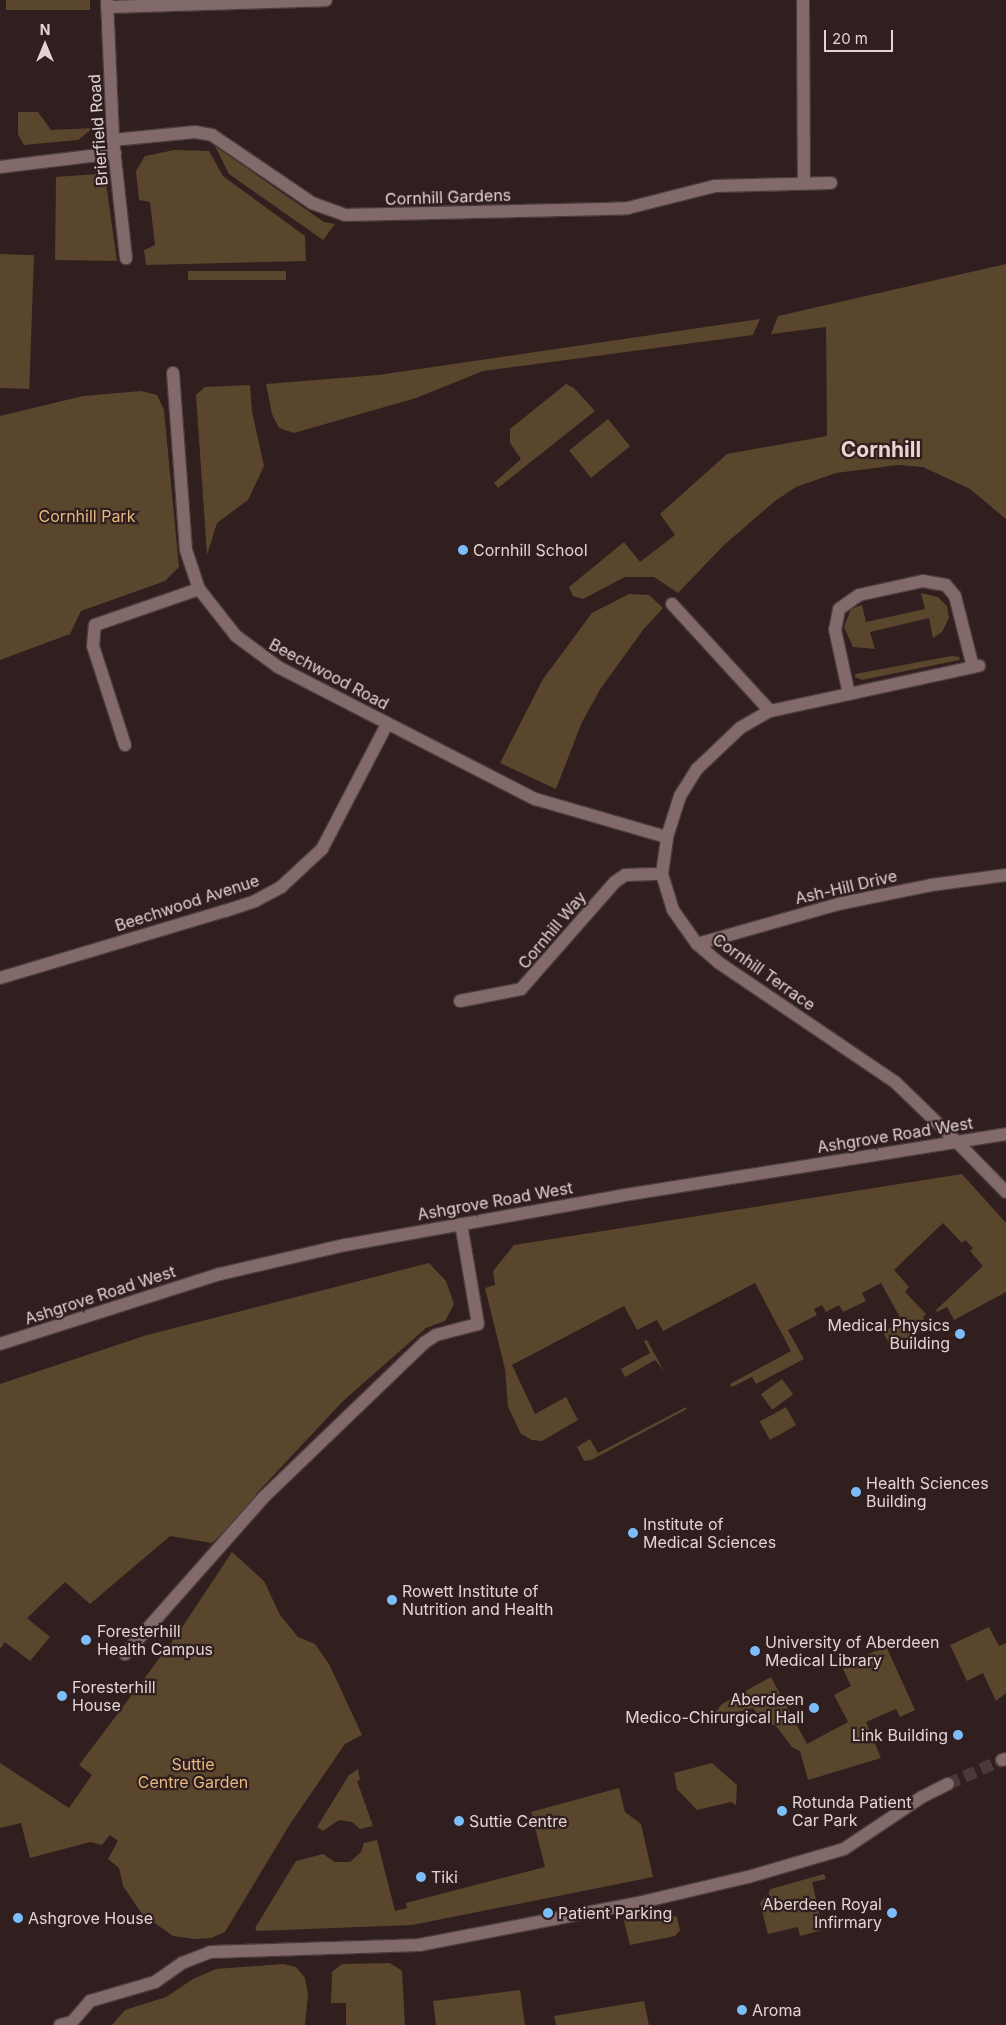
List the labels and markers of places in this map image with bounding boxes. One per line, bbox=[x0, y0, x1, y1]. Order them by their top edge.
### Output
place label: Cornhill School bbox=[473, 540, 588, 560]
marker: Cornhill School bbox=[457, 544, 469, 556]
place label: Medical Physics Building bbox=[828, 1315, 950, 1353]
marker: Medical Physics Building bbox=[954, 1328, 966, 1340]
place label: Health Sciences Building bbox=[866, 1473, 989, 1511]
marker: Health Sciences Building bbox=[850, 1486, 862, 1498]
place label: Institute of Medical Sciences bbox=[643, 1514, 776, 1552]
marker: Institute of Medical Sciences bbox=[627, 1527, 639, 1539]
place label: Rowett Institute of Nutrition and Health bbox=[402, 1581, 553, 1619]
marker: Rowett Institute of Nutrition and Health bbox=[386, 1594, 398, 1606]
place label: Foresterhill Health Campus bbox=[97, 1621, 213, 1659]
place label: University of Aberdeen Medical Library bbox=[765, 1632, 939, 1670]
marker: Foresterhill Health Campus bbox=[79, 1633, 93, 1647]
marker: University of Aberdeen Medical Library bbox=[749, 1645, 761, 1657]
place label: Foresterhill House bbox=[72, 1677, 156, 1715]
place label: Aberdeen Medico-Chirurgical Hall bbox=[625, 1689, 804, 1727]
marker: Foresterhill House bbox=[56, 1690, 68, 1702]
marker: Aberdeen Medico-Chirurgical Hall bbox=[808, 1702, 820, 1714]
place label: Link Building bbox=[852, 1725, 948, 1745]
marker: Link Building bbox=[952, 1729, 964, 1741]
place label: Rotunda Patient Car Park bbox=[792, 1792, 911, 1830]
marker: Rotunda Patient Car Park bbox=[776, 1805, 788, 1817]
place label: Suttie Centre bbox=[469, 1811, 567, 1831]
marker: Suttie Centre bbox=[453, 1815, 465, 1827]
place label: Tiki bbox=[431, 1867, 458, 1887]
marker: Tiki bbox=[415, 1871, 427, 1883]
place label: Aberdeen Royal Infirmary bbox=[763, 1894, 882, 1932]
place label: Patient Parking bbox=[558, 1903, 672, 1923]
marker: Patient Parking bbox=[542, 1907, 554, 1919]
marker: Aberdeen Royal Infirmary bbox=[886, 1907, 898, 1919]
place label: Ashgrove House bbox=[28, 1908, 153, 1928]
marker: Ashgrove House bbox=[12, 1912, 24, 1924]
place label: Aroma bbox=[752, 2000, 801, 2020]
marker: Aroma bbox=[736, 2004, 748, 2016]

